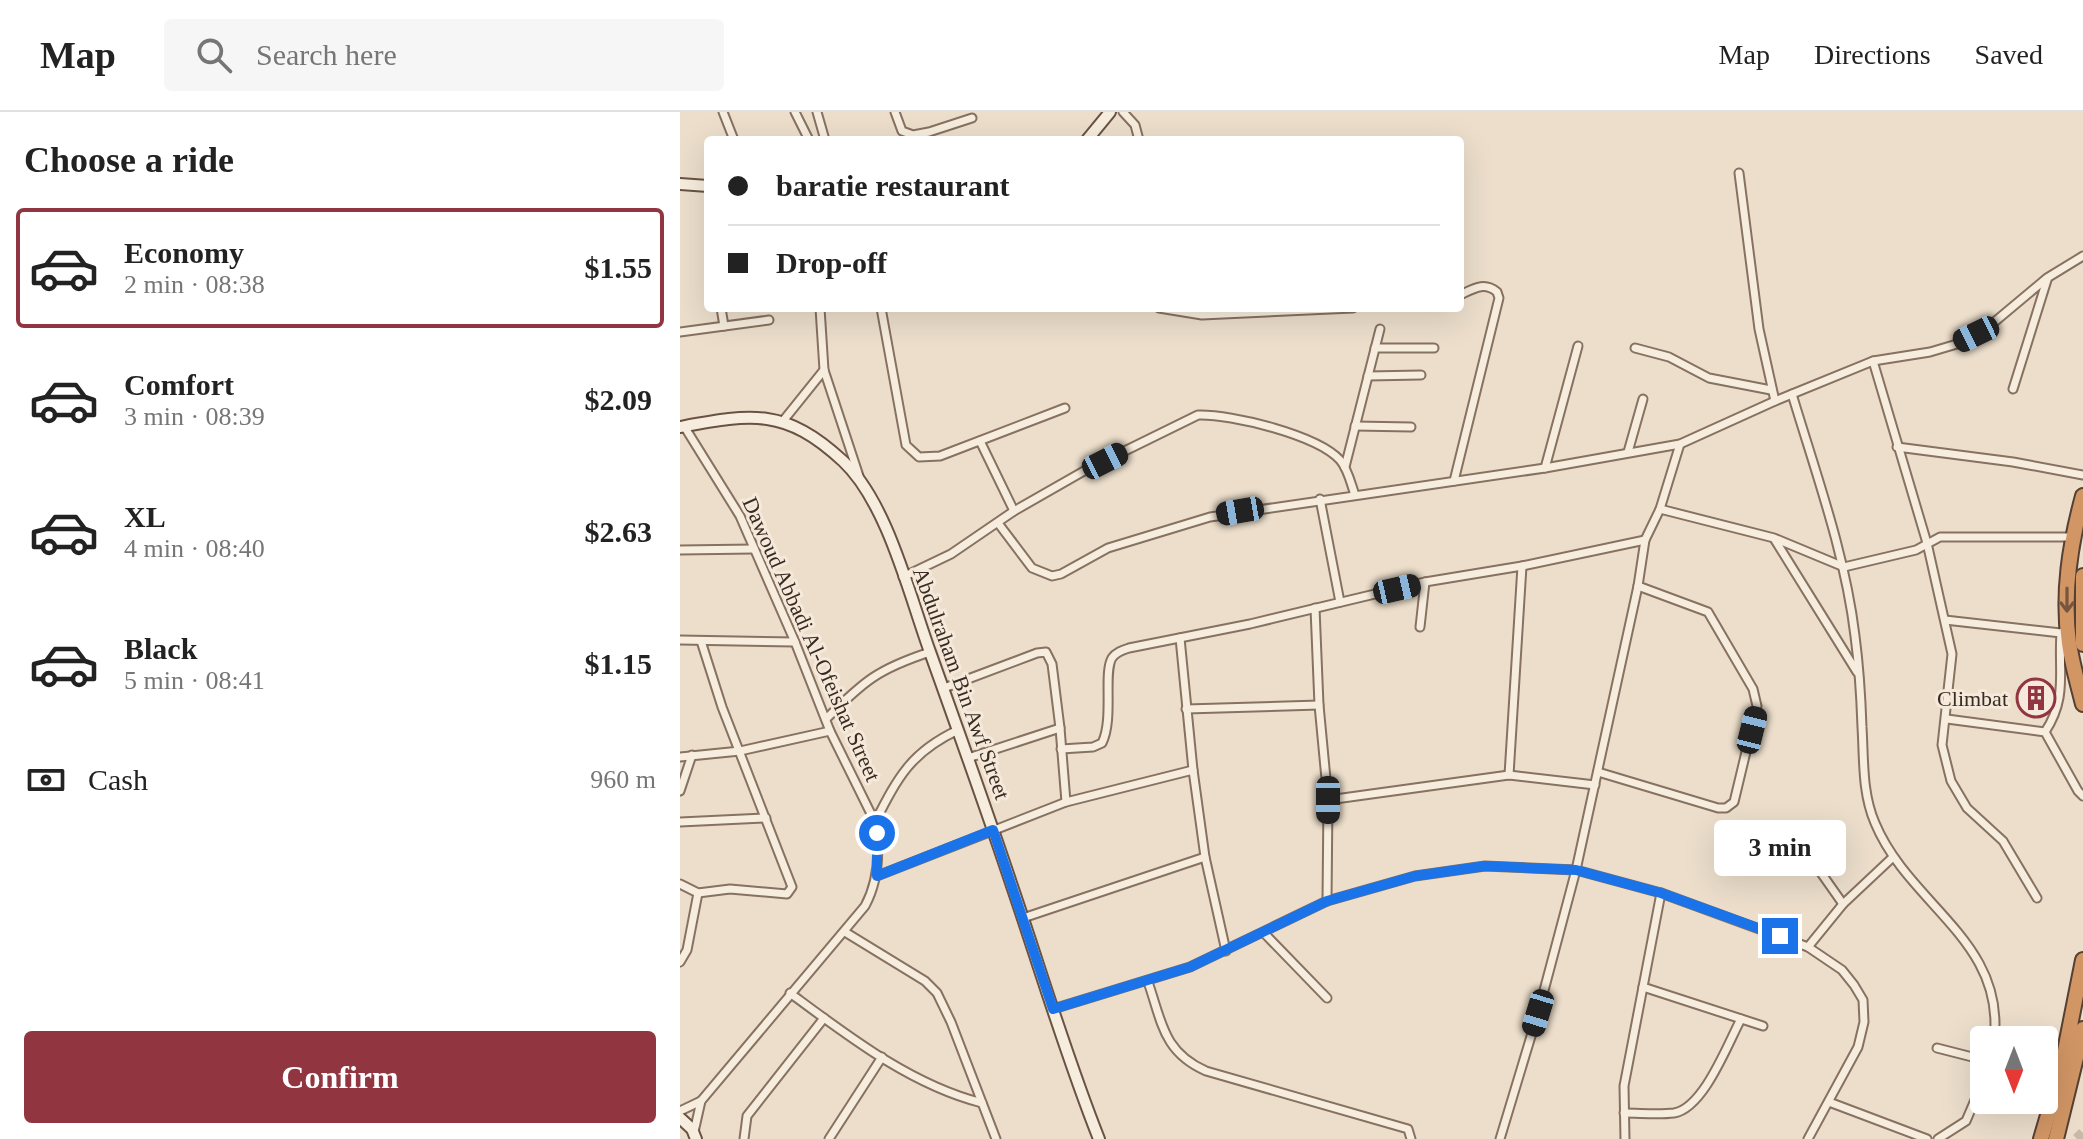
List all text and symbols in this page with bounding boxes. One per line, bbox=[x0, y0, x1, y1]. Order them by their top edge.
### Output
search box bbox=[164, 19, 724, 91]
icon: search bbox=[192, 33, 236, 77]
text: Map bbox=[40, 34, 116, 76]
text: Search here bbox=[256, 38, 397, 71]
text: Map bbox=[1719, 39, 1770, 70]
text: Directions bbox=[1814, 39, 1931, 70]
text: Saved bbox=[1975, 39, 2043, 70]
text: Choose a ride bbox=[24, 140, 234, 180]
text: baratie restaurant bbox=[776, 169, 1010, 202]
icon: car bbox=[28, 232, 100, 304]
text: Economy bbox=[124, 236, 244, 269]
text: Drop-off bbox=[776, 246, 887, 279]
text: $1.55 bbox=[585, 251, 652, 284]
text: 2 min · 08:38 bbox=[124, 270, 265, 299]
car bbox=[1949, 313, 2003, 355]
icon: car bbox=[28, 364, 100, 436]
text: Comfort bbox=[124, 368, 234, 401]
text: $2.09 bbox=[585, 383, 652, 416]
text: 3 min · 08:39 bbox=[124, 402, 265, 431]
car bbox=[1078, 439, 1132, 483]
street label: Dawoud Abbadi Al-Ofeishat Street bbox=[737, 493, 886, 785]
car bbox=[1214, 495, 1266, 527]
icon: car bbox=[28, 496, 100, 568]
text: XL bbox=[124, 500, 166, 533]
text: $2.63 bbox=[585, 515, 652, 548]
text: 4 min · 08:40 bbox=[124, 534, 265, 563]
street label: Abdulraham Bin Awf Street bbox=[908, 564, 1015, 803]
car bbox=[1371, 572, 1423, 606]
one-way arrow bbox=[2059, 586, 2075, 613]
icon: car bbox=[28, 628, 100, 700]
text: Black bbox=[124, 632, 197, 665]
text: $1.15 bbox=[585, 647, 652, 680]
text: 5 min · 08:41 bbox=[124, 666, 265, 695]
building icon: Climbat bbox=[2015, 677, 2057, 719]
place label: Climbat bbox=[1937, 686, 2008, 711]
car bbox=[1735, 704, 1769, 756]
icon: cash bbox=[24, 758, 68, 802]
text: Cash bbox=[88, 763, 148, 796]
text: 960 m bbox=[590, 765, 656, 794]
car bbox=[1316, 776, 1340, 824]
route start bbox=[859, 815, 895, 851]
callout: 3 min bbox=[1714, 820, 1846, 876]
text: 3 min bbox=[1749, 833, 1811, 862]
route end bbox=[1762, 918, 1798, 954]
car bbox=[1520, 987, 1556, 1039]
north arrow bbox=[1970, 1026, 2058, 1114]
map controls bbox=[1970, 1026, 2058, 1114]
button: Confirm bbox=[24, 1031, 656, 1123]

